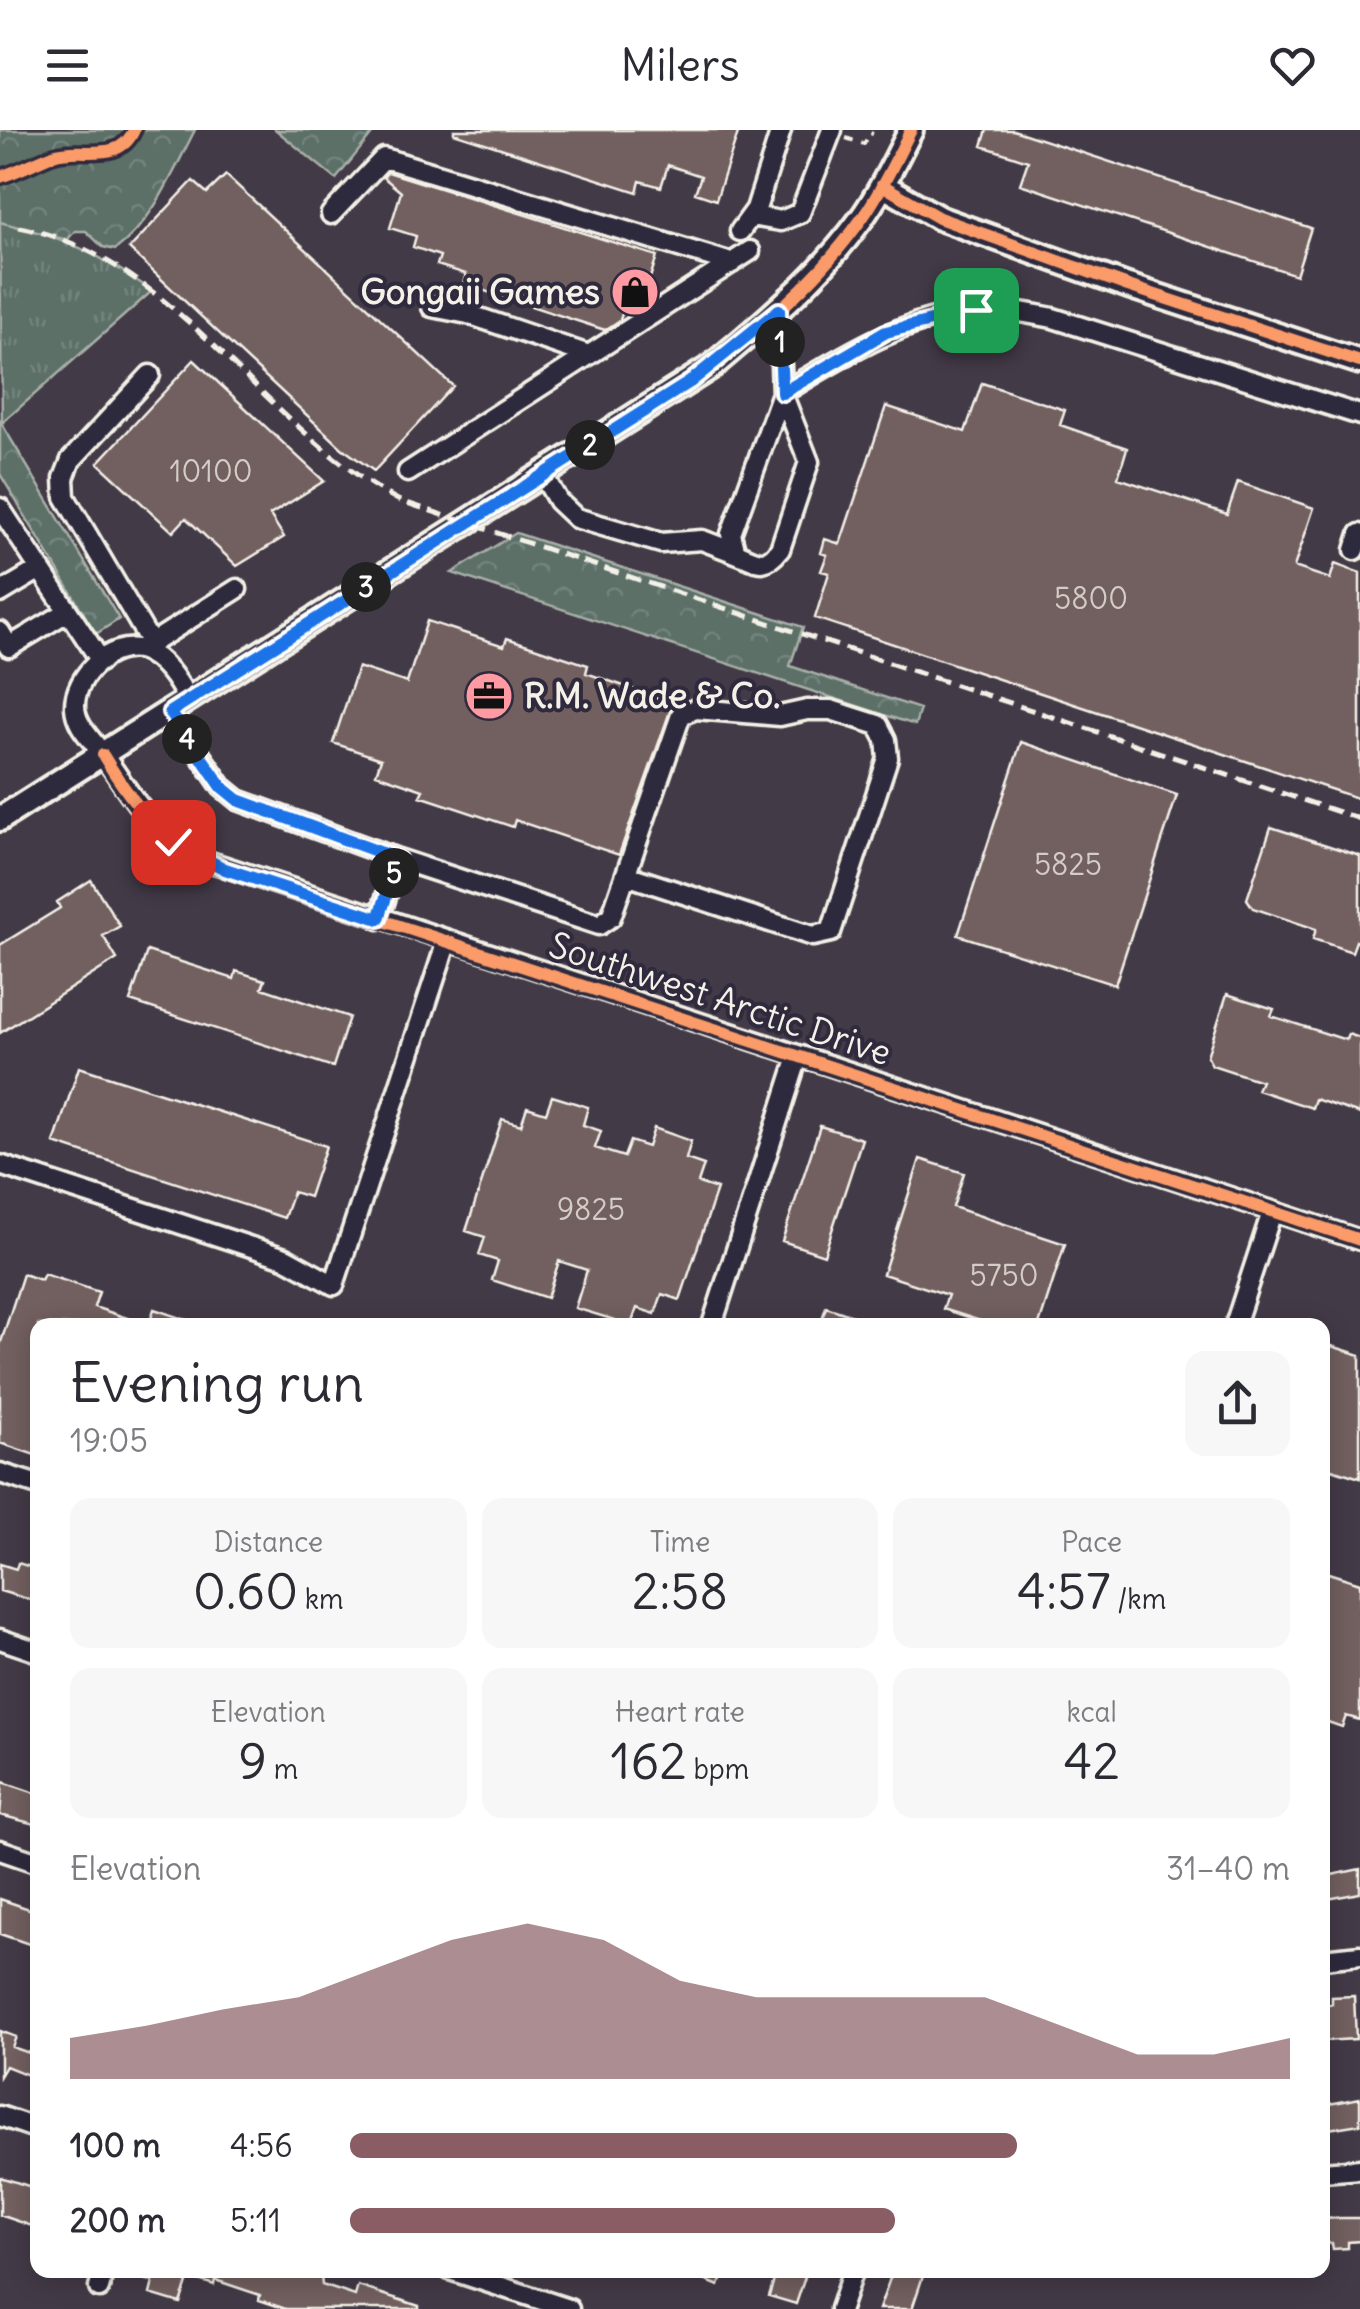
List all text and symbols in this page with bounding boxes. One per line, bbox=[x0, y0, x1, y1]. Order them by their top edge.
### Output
text: Milers bbox=[620, 37, 740, 93]
icon: menu bbox=[40, 38, 95, 93]
icon: heart bbox=[1265, 38, 1320, 93]
shop icon: Gongaii Games bbox=[609, 266, 661, 318]
pin bbox=[934, 268, 1019, 353]
place label: Gongaii Games bbox=[361, 269, 600, 313]
icon: arrive bbox=[949, 283, 1004, 338]
pin: 1 bbox=[755, 317, 805, 367]
text: 1 bbox=[774, 324, 786, 360]
pin: 2 bbox=[565, 420, 615, 470]
text: 2 bbox=[582, 427, 598, 463]
house number: 10100 bbox=[169, 452, 253, 490]
pin: 3 bbox=[341, 562, 391, 612]
text: 3 bbox=[358, 569, 374, 605]
house number: 5800 bbox=[1054, 579, 1128, 617]
office icon: R.M. Wade & Co. bbox=[463, 670, 515, 722]
place label: R.M. Wade & Co. bbox=[524, 673, 780, 717]
pin: 4 bbox=[162, 714, 212, 764]
text: 4 bbox=[179, 721, 195, 757]
pin bbox=[131, 800, 216, 885]
icon: check bbox=[146, 815, 201, 870]
house number: 5825 bbox=[1034, 845, 1102, 883]
pin: 5 bbox=[369, 848, 419, 898]
text: 5 bbox=[386, 855, 402, 891]
street label: Southwest Arctic Drive bbox=[544, 922, 897, 1074]
house number: 9825 bbox=[557, 1190, 625, 1228]
house number: 5750 bbox=[970, 1256, 1038, 1294]
text: Evening run bbox=[70, 1348, 364, 1417]
button: share bbox=[1185, 1351, 1290, 1456]
text: 19:05 bbox=[70, 1420, 148, 1461]
text: Distance bbox=[214, 1524, 323, 1560]
text: Time bbox=[650, 1524, 710, 1560]
text: Pace bbox=[1061, 1524, 1122, 1560]
text: 0.60 bbox=[193, 1560, 298, 1623]
text: 2:58 bbox=[632, 1560, 728, 1623]
text: 4:57 bbox=[1017, 1560, 1111, 1623]
text: km bbox=[298, 1581, 344, 1617]
text: /km bbox=[1111, 1581, 1166, 1617]
text: Elevation bbox=[211, 1694, 326, 1730]
text: Heart rate bbox=[615, 1694, 745, 1730]
text: kcal bbox=[1066, 1694, 1117, 1730]
text: 9 bbox=[238, 1730, 267, 1793]
text: 162 bbox=[611, 1730, 687, 1793]
text: 42 bbox=[1064, 1730, 1120, 1793]
text: m bbox=[267, 1751, 298, 1787]
text: bpm bbox=[687, 1751, 749, 1787]
text: Elevation bbox=[70, 1848, 201, 1889]
text: 31–40 m bbox=[1166, 1848, 1290, 1889]
text: 100 m bbox=[70, 2125, 161, 2166]
text: 4:56 bbox=[230, 2125, 293, 2166]
text: 200 m bbox=[70, 2200, 165, 2241]
text: 5:11 bbox=[230, 2200, 281, 2241]

